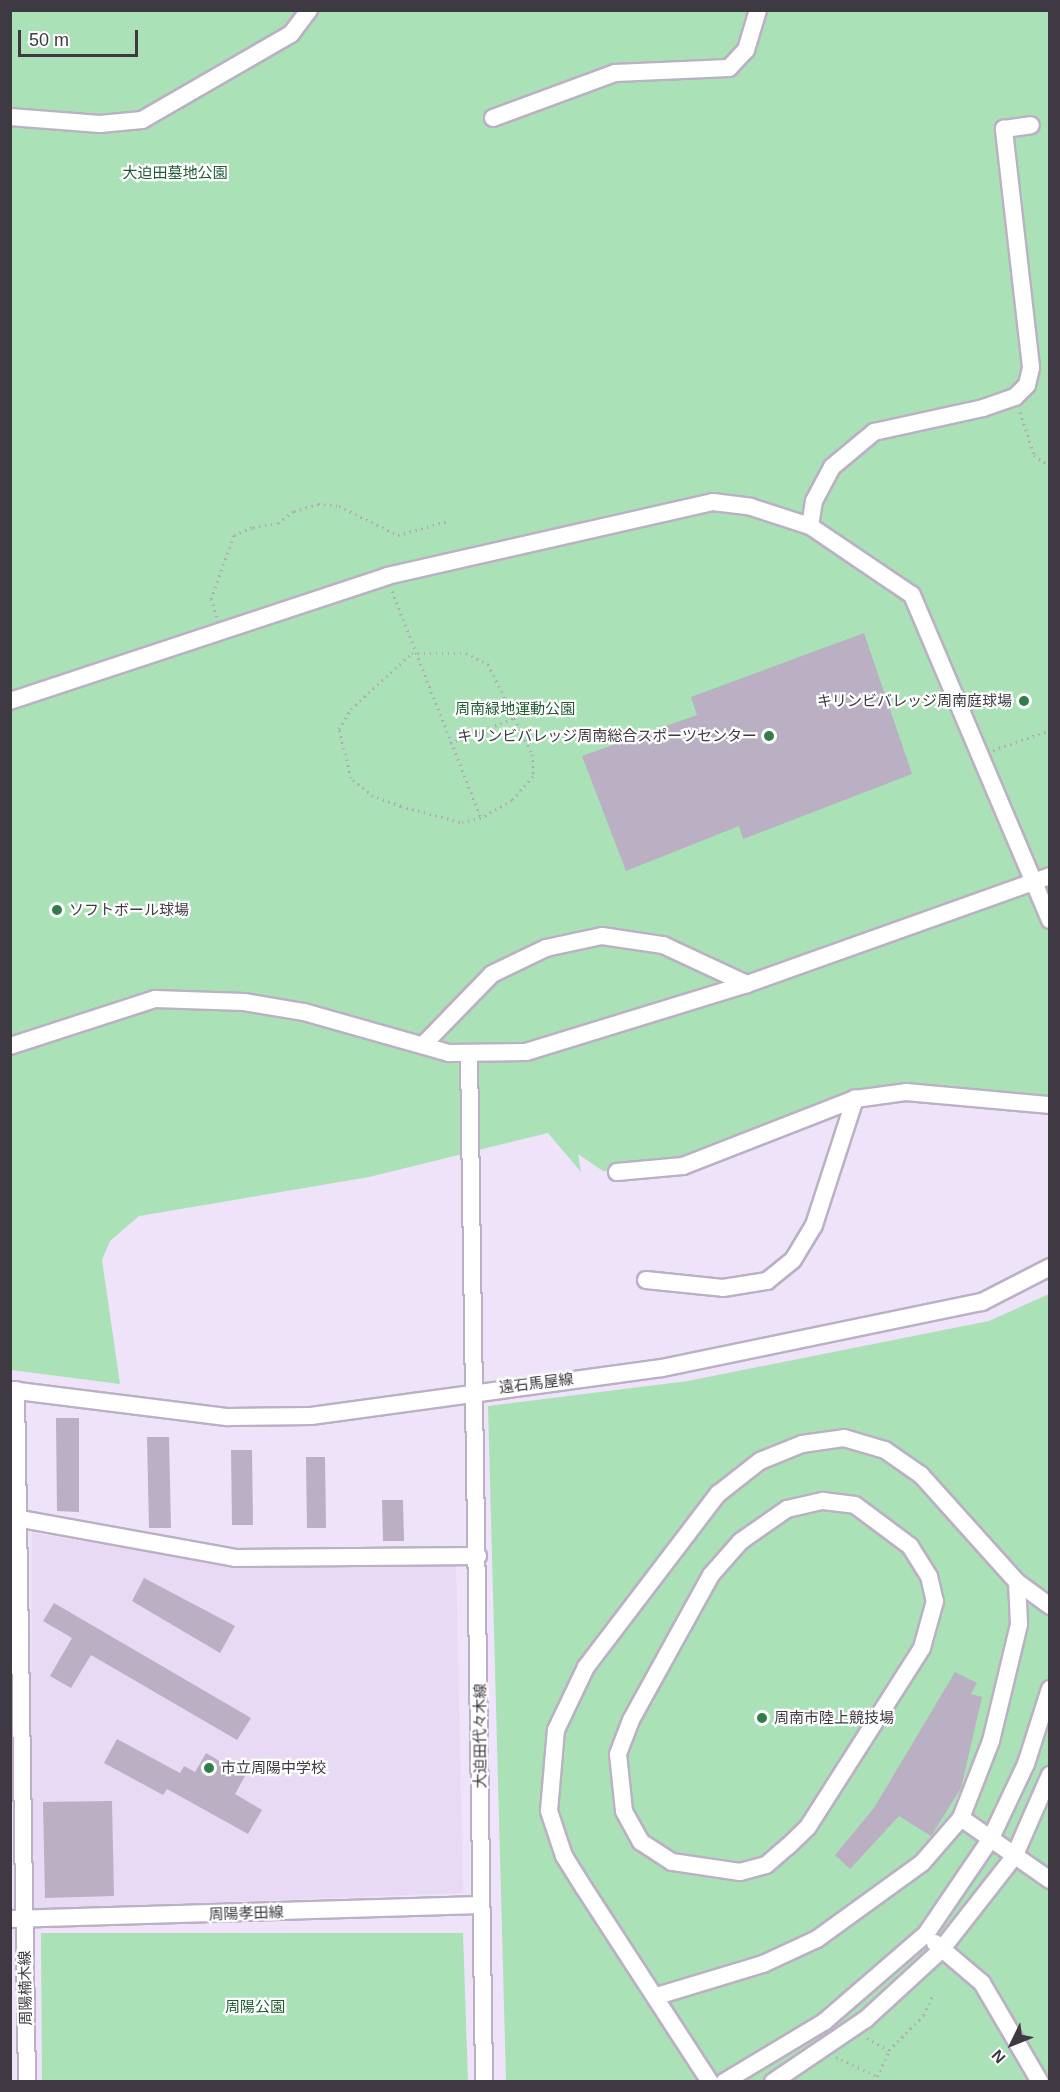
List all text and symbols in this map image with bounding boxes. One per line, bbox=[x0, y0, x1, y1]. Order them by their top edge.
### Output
scale bar bbox=[21, 18, 141, 56]
text: 50 m bbox=[29, 30, 69, 50]
park label: 大迫田墓地公園 bbox=[123, 164, 227, 182]
place label: キリンビバレッジ周南庭球場 bbox=[817, 692, 1012, 710]
marker: キリンビバレッジ周南庭球場 bbox=[1017, 694, 1031, 708]
park label: 周南緑地運動公園 bbox=[455, 700, 575, 718]
place label: キリンビバレッジ周南総合スポーツセンター bbox=[457, 727, 757, 745]
marker: キリンビバレッジ周南総合スポーツセンター bbox=[762, 729, 776, 743]
place label: ソフトボール球場 bbox=[69, 901, 189, 919]
marker: ソフトボール球場 bbox=[50, 903, 64, 917]
street label: 遠石馬屋線 bbox=[498, 1369, 574, 1397]
street label: 大迫田代々木線 bbox=[471, 1684, 489, 1788]
place label: 周南市陸上競技場 bbox=[774, 1709, 894, 1727]
marker: 周南市陸上競技場 bbox=[755, 1711, 769, 1725]
place label: 市立周陽中学校 bbox=[221, 1759, 326, 1777]
marker: 市立周陽中学校 bbox=[202, 1761, 216, 1775]
street label: 周陽孝田線 bbox=[208, 1903, 284, 1923]
street label: 周陽楠木線 bbox=[15, 1950, 35, 2026]
park label: 周陽公園 bbox=[225, 1998, 285, 2016]
north arrow bbox=[982, 2014, 1042, 2074]
text: N bbox=[988, 2047, 1009, 2067]

